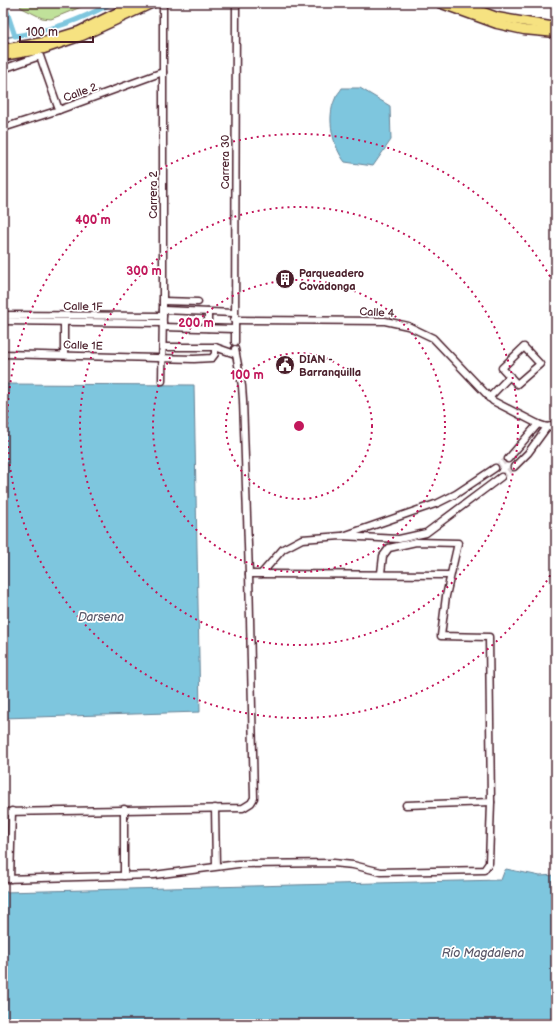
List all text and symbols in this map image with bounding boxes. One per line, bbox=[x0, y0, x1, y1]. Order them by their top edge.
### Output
scale bar bbox=[20, 18, 93, 44]
text: 100 m bbox=[26, 25, 58, 40]
street label: Calle 2 bbox=[62, 80, 99, 105]
street label: Carrera 30 bbox=[219, 134, 232, 189]
street label: Carrera 2 bbox=[147, 171, 160, 219]
text: 400 m bbox=[75, 213, 111, 228]
text: 300 m bbox=[126, 264, 162, 279]
place label: Parqueadero Covadonga bbox=[299, 267, 364, 293]
building icon: Parqueadero Covadonga bbox=[274, 268, 296, 290]
street label: Calle 1F bbox=[63, 300, 103, 313]
street label: Calle 4 bbox=[359, 305, 395, 320]
text: 200 m bbox=[178, 316, 214, 331]
street label: Calle 1E bbox=[63, 338, 103, 353]
place label: DIAN - Barranquilla bbox=[299, 353, 361, 379]
public building icon: DIAN - Barranquilla bbox=[274, 354, 296, 376]
text: 100 m bbox=[230, 368, 264, 383]
centre of rings bbox=[292, 419, 306, 433]
water label: Darsena bbox=[78, 610, 124, 625]
water label: Río Magdalena bbox=[442, 946, 524, 961]

